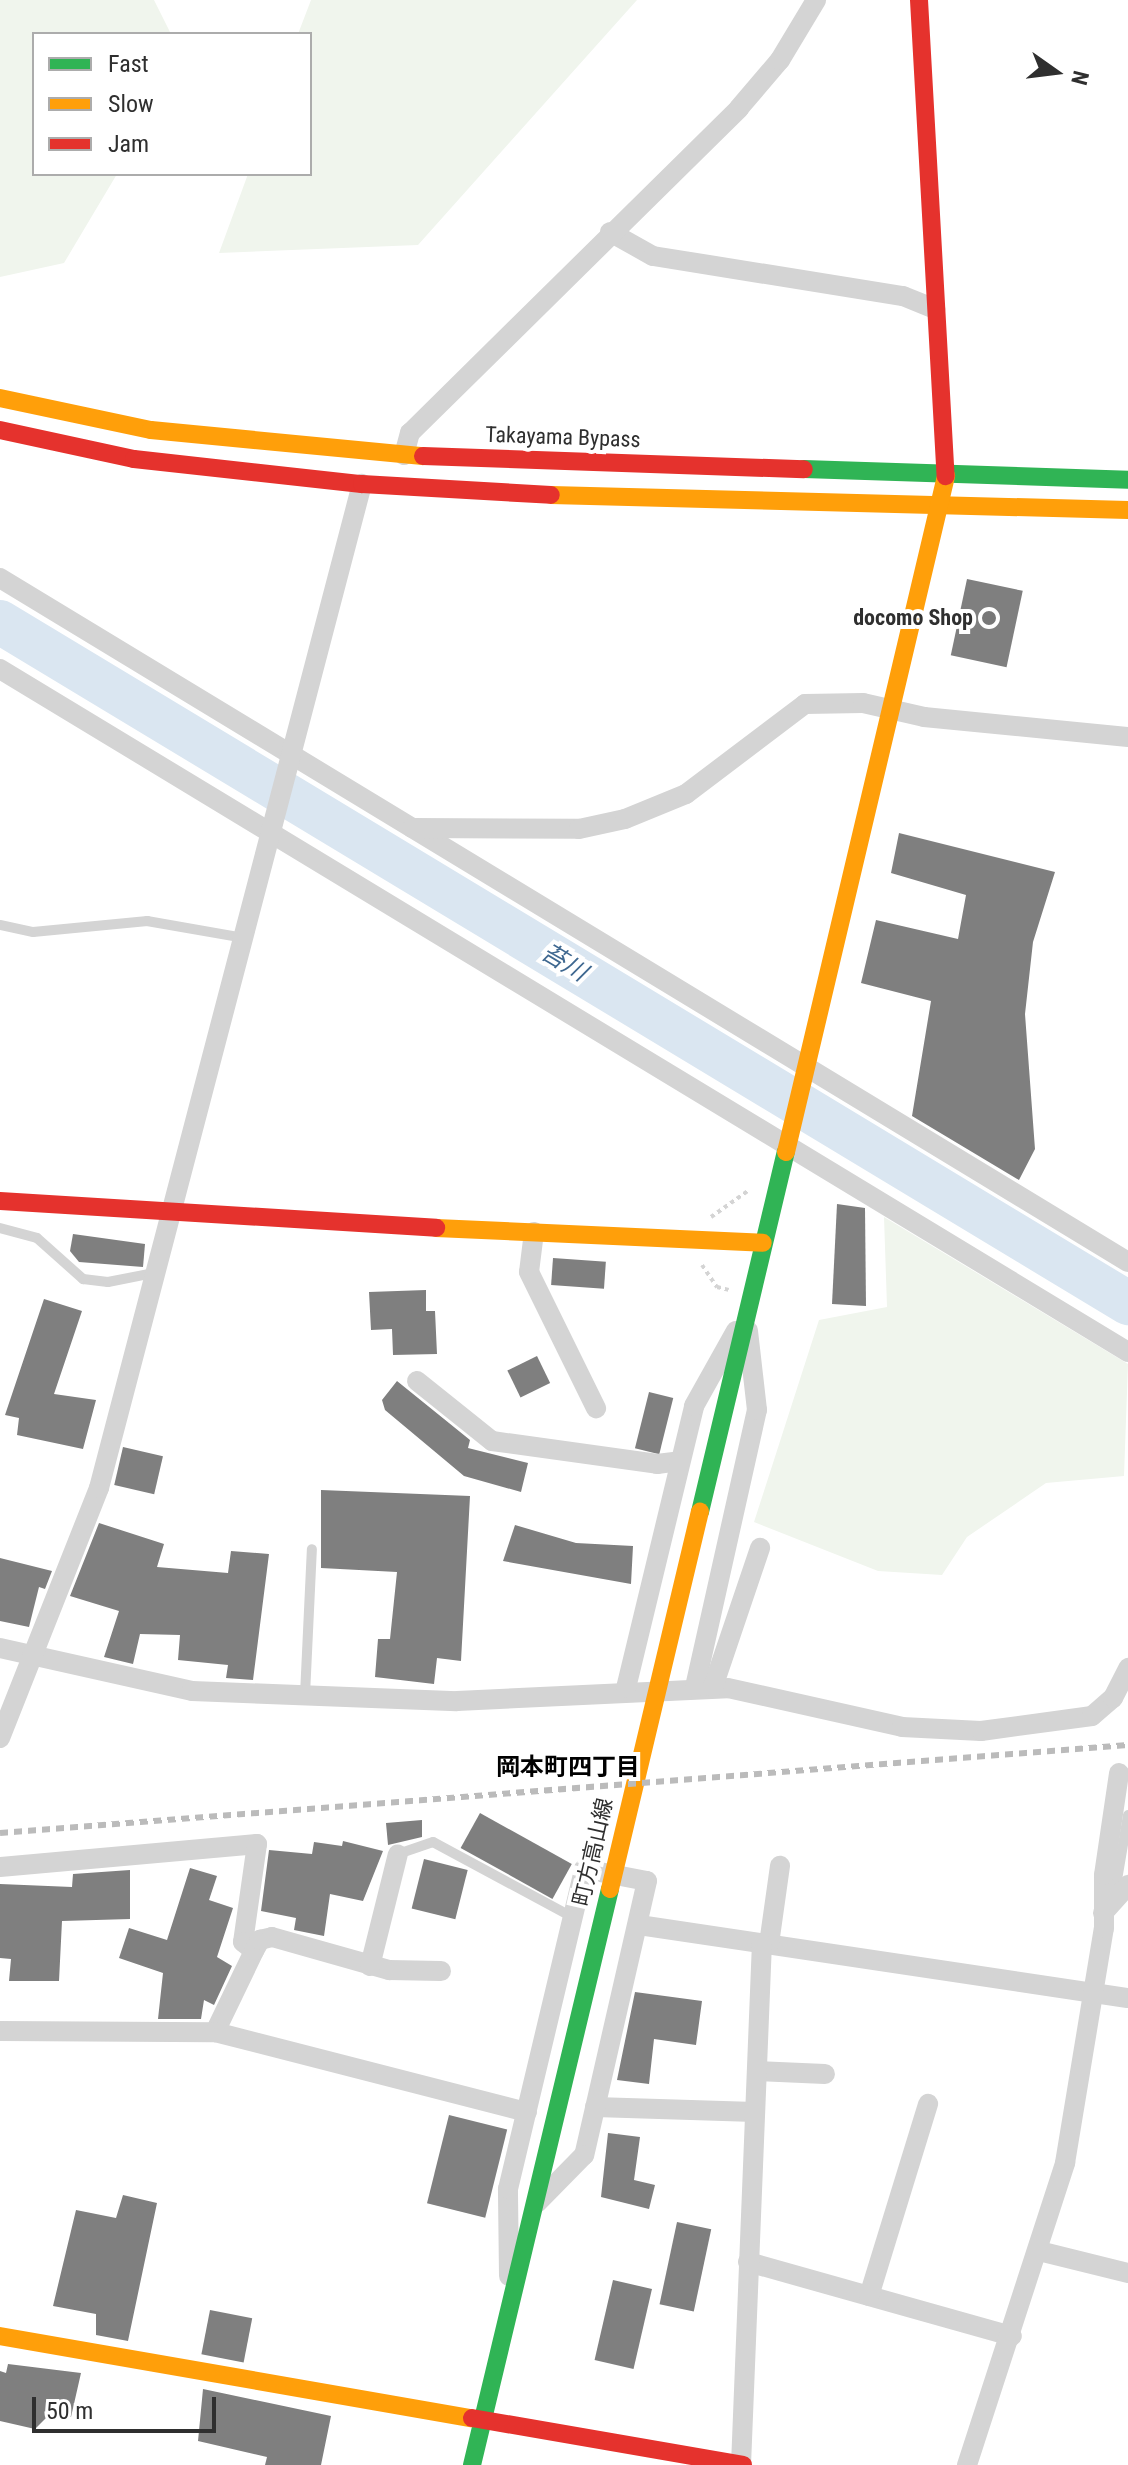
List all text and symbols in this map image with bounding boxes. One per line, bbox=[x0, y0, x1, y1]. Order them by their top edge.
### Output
legend bbox=[32, 32, 312, 176]
north arrow bbox=[1016, 32, 1096, 112]
text: Fast bbox=[108, 50, 149, 78]
text: N bbox=[1066, 68, 1094, 87]
text: Slow bbox=[108, 90, 154, 118]
text: Jam bbox=[108, 130, 149, 158]
street label: Takayama Bypass bbox=[485, 421, 641, 453]
place label: docomo Shop bbox=[853, 605, 973, 631]
marker: docomo Shop bbox=[980, 609, 998, 627]
water label: 苔川 bbox=[536, 938, 592, 988]
district label: 岡本町四丁目 bbox=[496, 1754, 640, 1782]
street label: 町方高山線 bbox=[568, 1795, 618, 1909]
scale bar bbox=[36, 2381, 220, 2431]
text: 50 m bbox=[46, 2397, 93, 2425]

